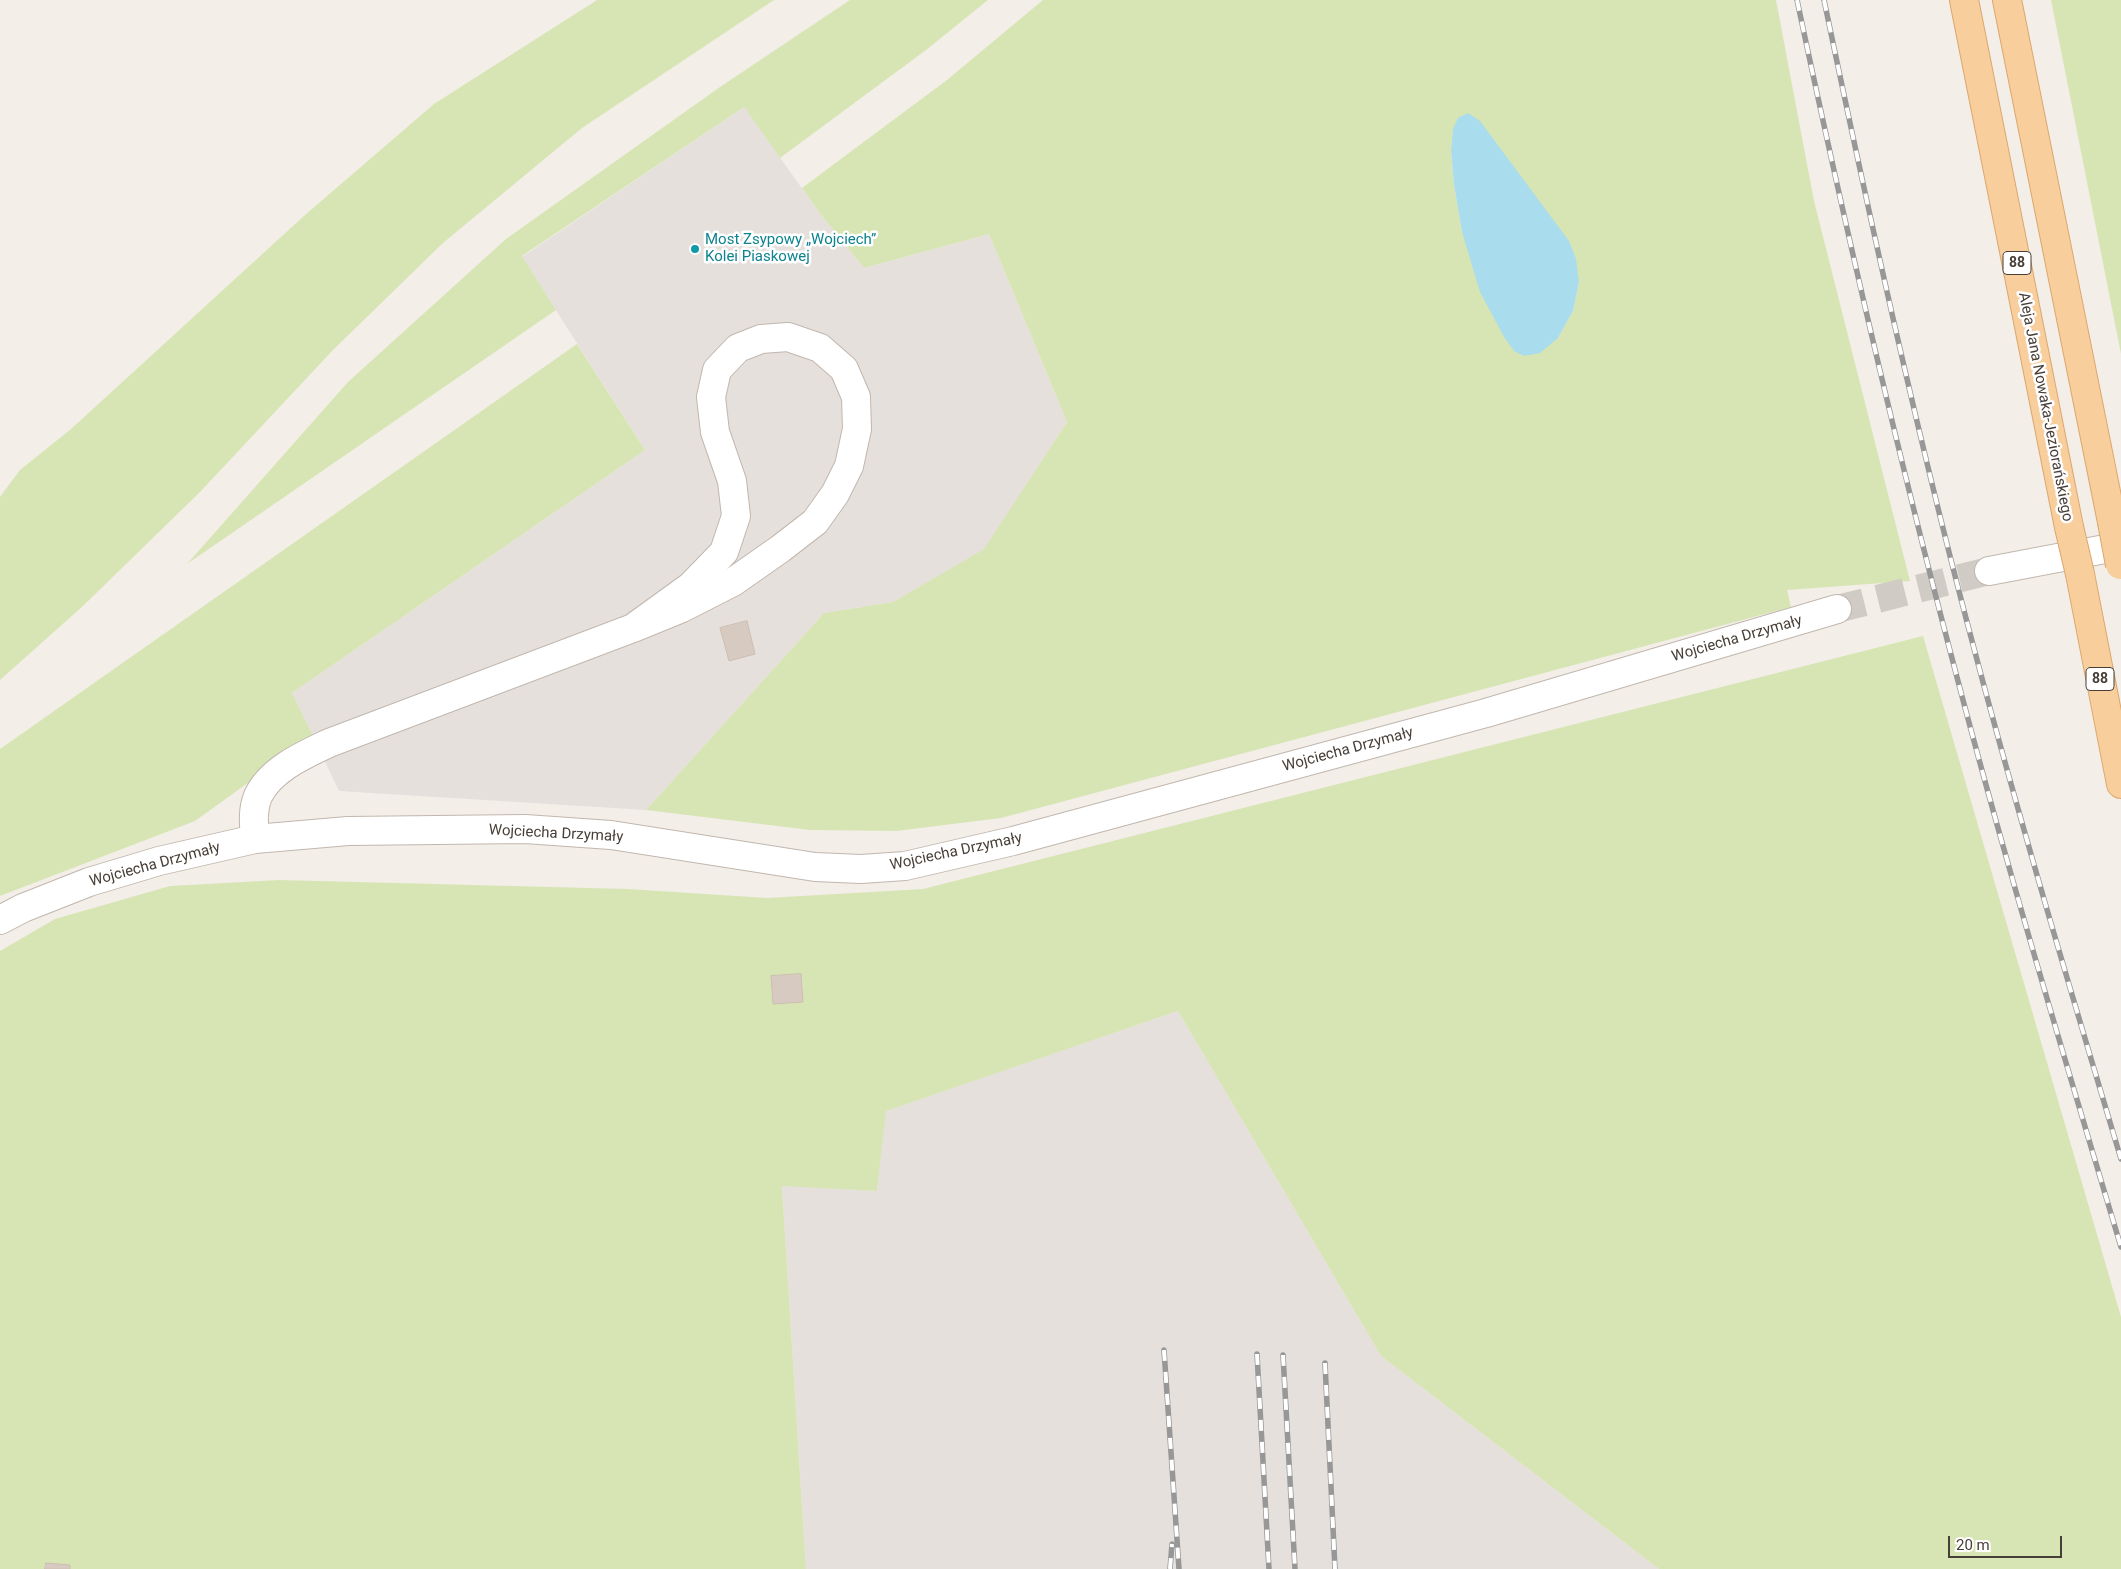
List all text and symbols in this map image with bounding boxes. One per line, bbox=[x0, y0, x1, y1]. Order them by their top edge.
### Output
place label: Most Zsypowy „Wojciech” Kolei Piaskowej bbox=[705, 231, 876, 266]
marker: Most Zsypowy „Wojciech” Kolei Piaskowej bbox=[689, 243, 701, 255]
road number: 88 bbox=[2003, 252, 2031, 274]
street label: Aleja Jana Nowaka-Jeziorańskiego bbox=[2014, 291, 2076, 523]
street label: Wojciecha Drzymały bbox=[1670, 612, 1804, 666]
road number: 88 bbox=[2086, 668, 2114, 691]
street label: Wojciecha Drzymały bbox=[1281, 724, 1415, 776]
street label: Wojciecha Drzymały bbox=[488, 821, 624, 847]
street label: Wojciecha Drzymały bbox=[888, 829, 1024, 875]
street label: Wojciecha Drzymały bbox=[88, 839, 222, 891]
scale bar bbox=[1951, 1526, 2065, 1558]
text: 20 m bbox=[1956, 1536, 1990, 1554]

